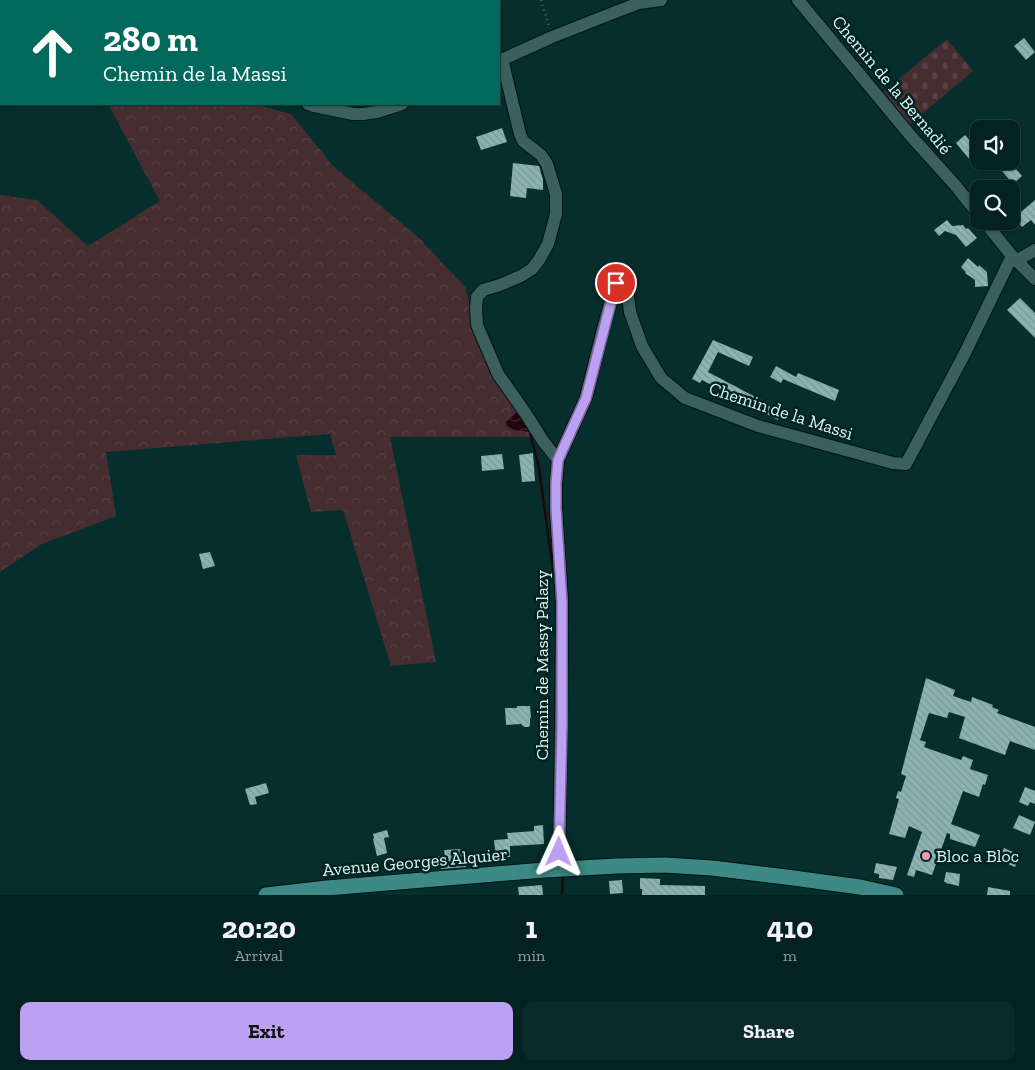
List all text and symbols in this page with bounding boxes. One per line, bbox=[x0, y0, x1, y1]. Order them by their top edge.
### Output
street label: Chemin de la Bernadié bbox=[828, 11, 956, 159]
text: 280 m bbox=[103, 18, 198, 60]
icon: ahead bbox=[20, 20, 85, 85]
text: Chemin de la Massi bbox=[103, 60, 287, 87]
map controls bbox=[970, 120, 1020, 230]
button: sound bbox=[970, 120, 1020, 170]
button: search bbox=[970, 180, 1020, 230]
pin bbox=[595, 262, 637, 304]
icon: arrive bbox=[602, 269, 630, 297]
street label: Chemin de la Massi bbox=[706, 377, 856, 445]
street label: Chemin de Massy Palazy bbox=[531, 569, 553, 760]
position arrow bbox=[532, 825, 584, 877]
street label: Avenue Georges Alquier bbox=[322, 843, 508, 881]
place label: Bloc a Bloc bbox=[936, 845, 1019, 867]
marker: Bloc a Bloc bbox=[920, 850, 932, 862]
text: 20:20 bbox=[222, 910, 296, 946]
text: 1 bbox=[525, 910, 537, 946]
text: 410 bbox=[767, 910, 813, 946]
text: Arrival bbox=[235, 946, 283, 965]
text: min bbox=[518, 946, 545, 965]
text: m bbox=[783, 946, 797, 965]
button: Exit bbox=[20, 1002, 513, 1060]
button: Share bbox=[523, 1002, 1015, 1060]

